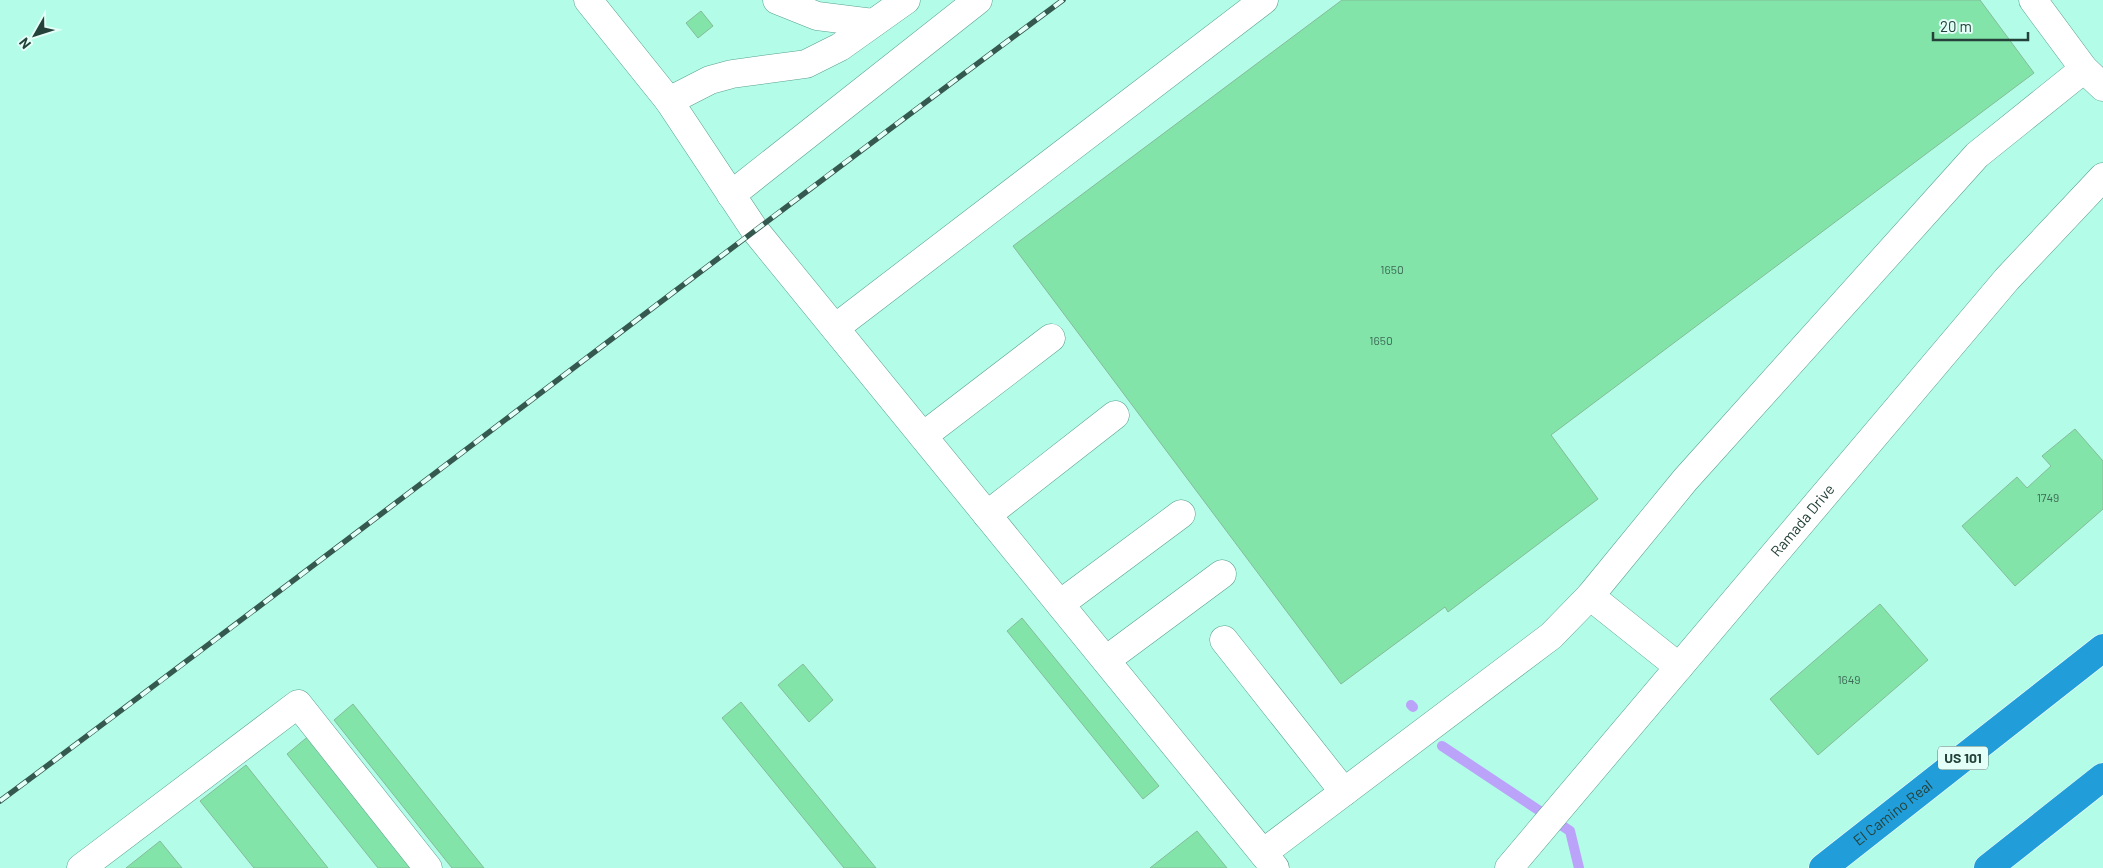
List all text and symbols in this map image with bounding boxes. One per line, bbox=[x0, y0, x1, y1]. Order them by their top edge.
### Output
north arrow bbox=[10, 10, 60, 60]
scale bar bbox=[1933, 10, 2028, 42]
text: 20 m bbox=[1940, 17, 1972, 35]
text: N bbox=[15, 35, 34, 52]
house number: 1650 bbox=[1380, 262, 1404, 276]
house number: 1650 bbox=[1369, 333, 1393, 347]
street label: Ramada Drive bbox=[1766, 480, 1838, 560]
house number: 1749 bbox=[2037, 490, 2059, 504]
house number: 1649 bbox=[1837, 672, 1861, 686]
road number: US 101 bbox=[1938, 746, 1988, 770]
street label: El Camino Real bbox=[1849, 776, 1936, 849]

